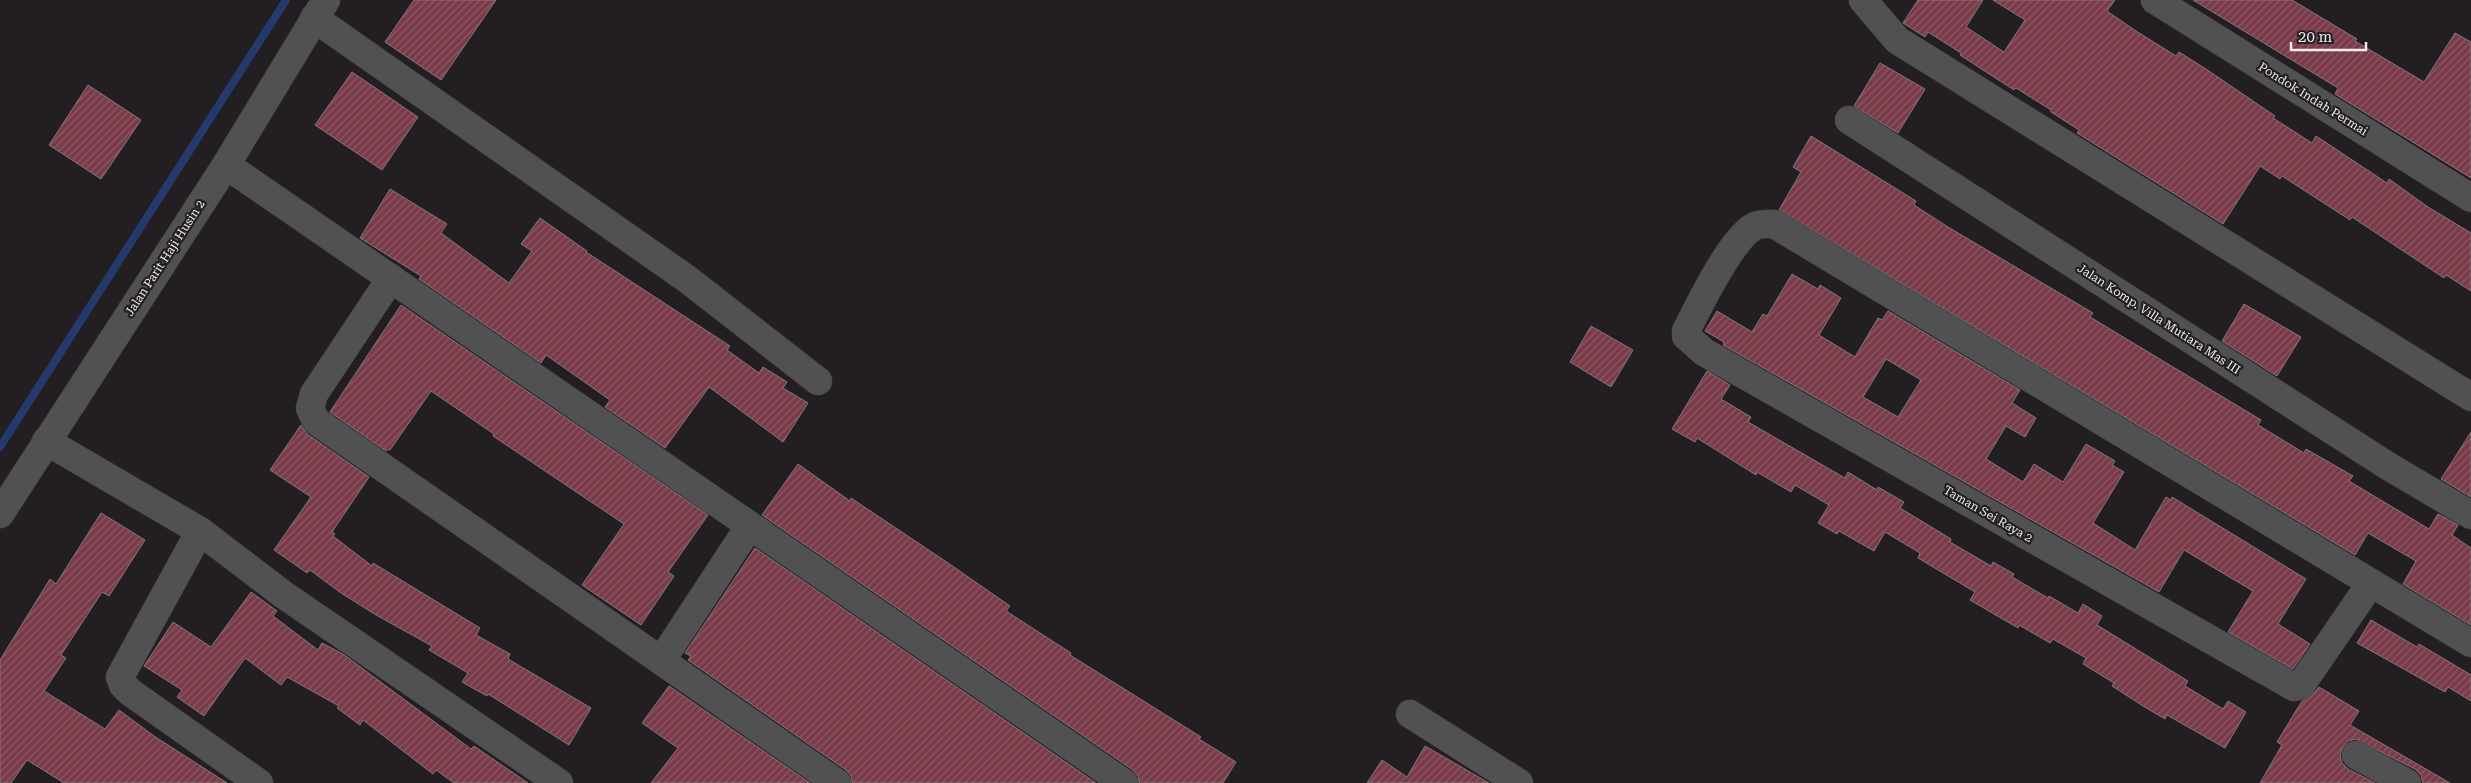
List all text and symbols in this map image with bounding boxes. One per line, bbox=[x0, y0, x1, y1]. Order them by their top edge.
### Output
scale bar bbox=[2291, 20, 2366, 52]
text: 20 m bbox=[2298, 28, 2333, 46]
street label: Pondok Indah Permai bbox=[2256, 60, 2370, 138]
street label: Jalan Parit Haji Husin 2 bbox=[122, 197, 208, 319]
street label: Jalan Komp. Villa Mutiara Mas III bbox=[2075, 261, 2243, 377]
street label: Taman Sei Raya 2 bbox=[1941, 483, 2035, 545]

